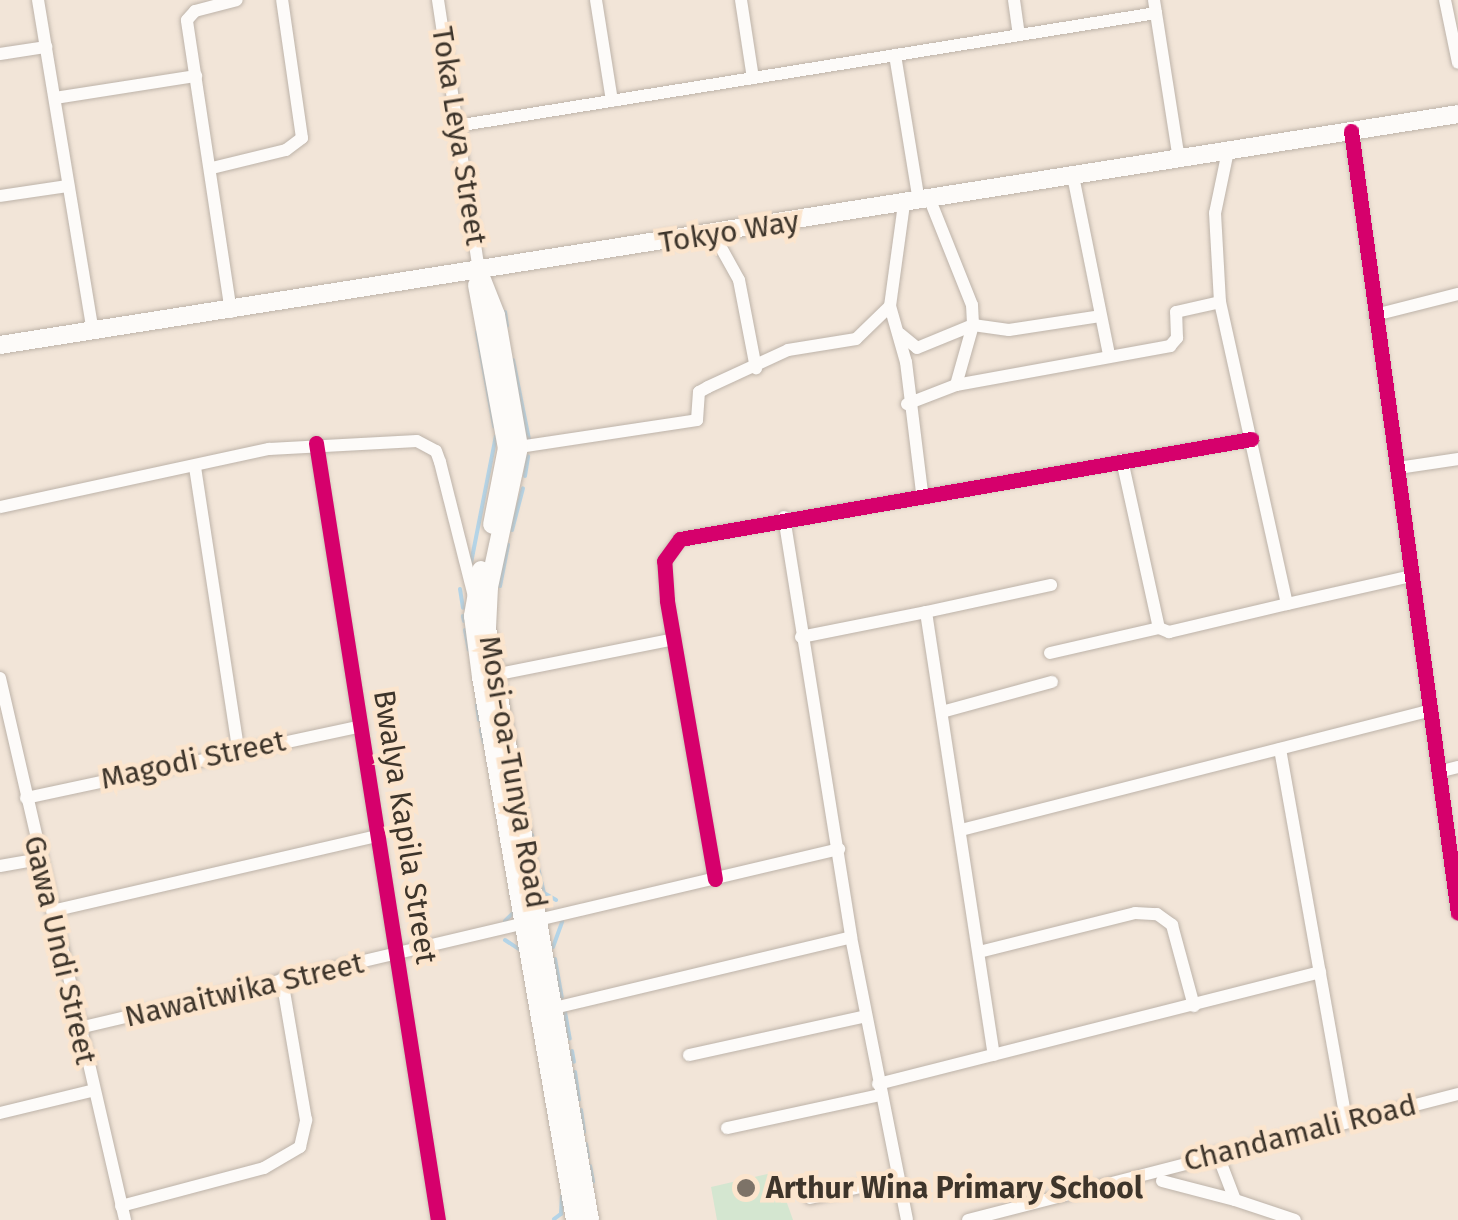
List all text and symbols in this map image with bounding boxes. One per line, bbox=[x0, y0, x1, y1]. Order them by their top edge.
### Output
street label: Toka Leya Street bbox=[424, 24, 494, 248]
street label: Tokyo Way bbox=[656, 203, 802, 261]
street label: Mosi-oa-Tunya Road bbox=[471, 633, 555, 911]
street label: Bwalya Kapila Street bbox=[366, 687, 444, 967]
street label: Magodi Street bbox=[97, 723, 289, 797]
street label: Gawa Undi Street bbox=[16, 832, 104, 1068]
street label: Nawaitwika Street bbox=[121, 945, 367, 1035]
street label: Chandamali Road bbox=[1180, 1087, 1420, 1179]
place label: Arthur Wina Primary School bbox=[766, 1170, 1143, 1206]
marker: Arthur Wina Primary School bbox=[735, 1177, 757, 1199]

